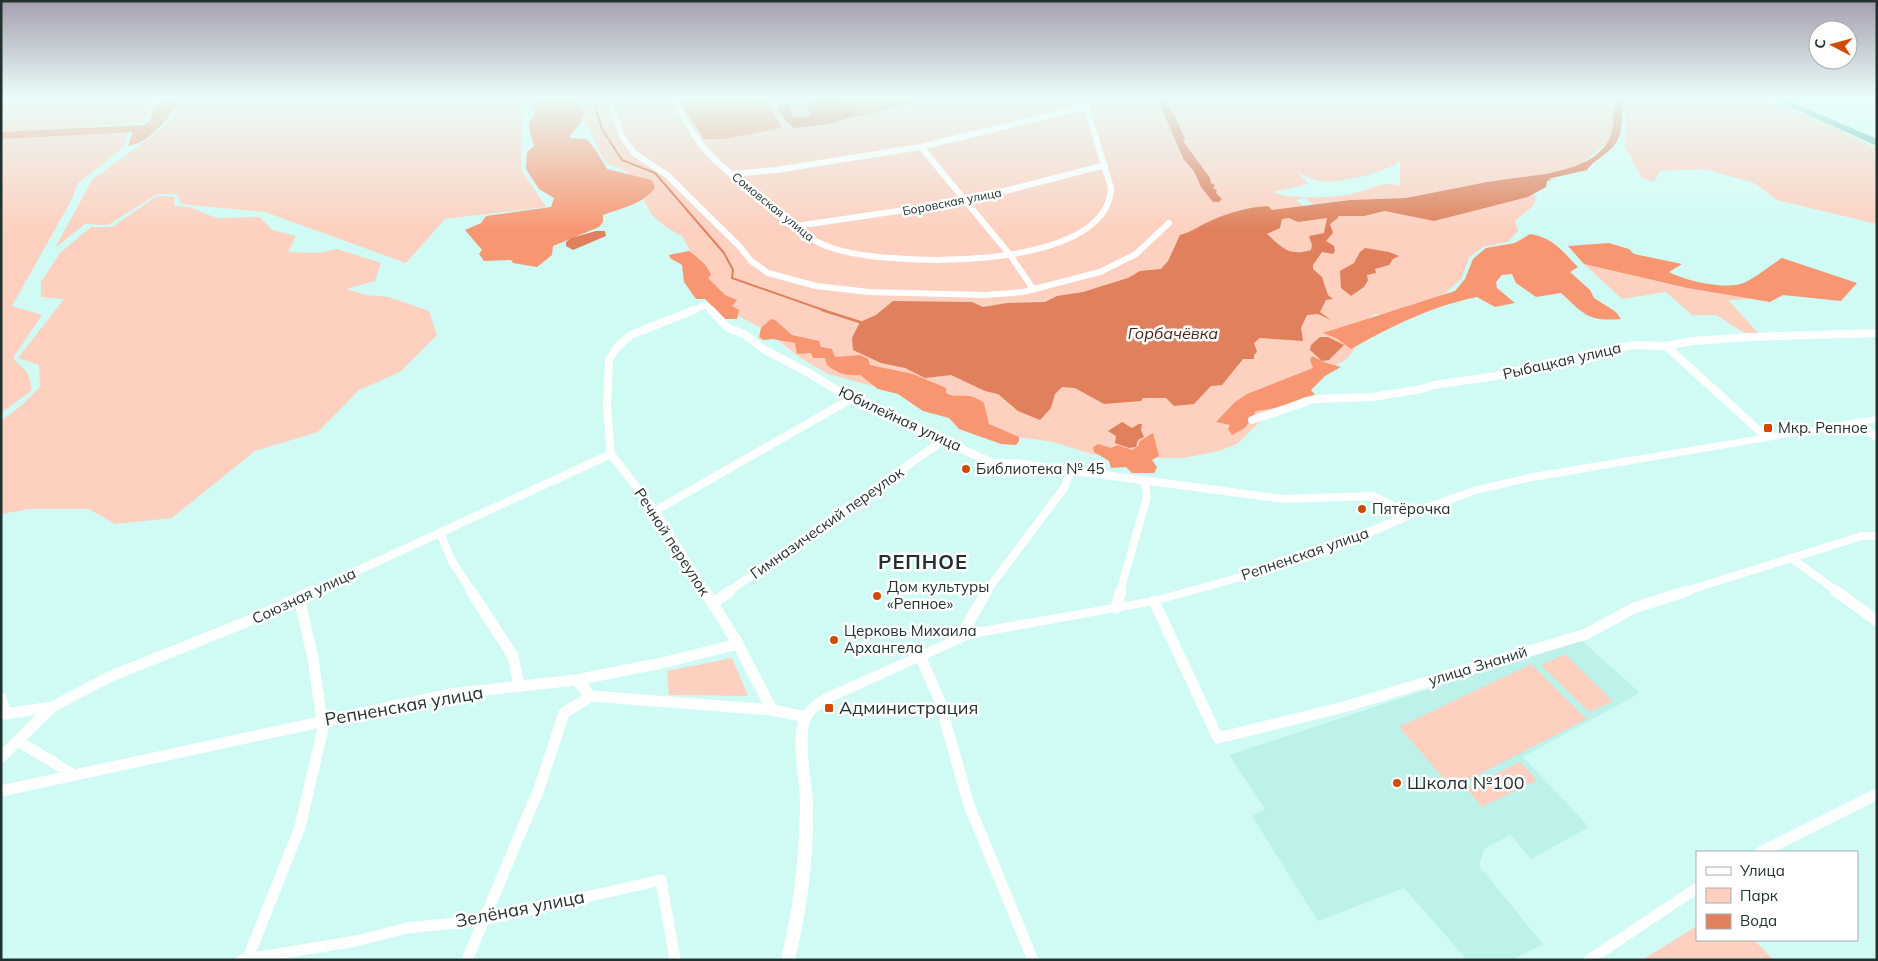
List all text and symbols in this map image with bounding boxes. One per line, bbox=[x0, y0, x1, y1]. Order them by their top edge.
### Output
north arrow bbox=[1808, 20, 1858, 70]
text: С bbox=[1811, 38, 1830, 49]
street label: Сомовская улица bbox=[729, 169, 817, 244]
street label: Боровская улица bbox=[901, 185, 1003, 218]
water label: Горбачёвка bbox=[1128, 323, 1218, 343]
street label: Рыбацкая улица bbox=[1501, 338, 1623, 383]
street label: Юбилейная улица bbox=[836, 382, 965, 455]
place label: Мкр. Репное bbox=[1778, 418, 1868, 437]
marker: Мкр. Репное bbox=[1762, 422, 1774, 434]
place label: Библиотека № 45 bbox=[976, 459, 1105, 478]
street label: Гимназический переулок bbox=[746, 462, 908, 583]
marker: Библиотека № 45 bbox=[960, 463, 972, 475]
street label: Речной переулок bbox=[631, 484, 715, 600]
place label: Пятёрочка bbox=[1372, 499, 1450, 518]
marker: Пятёрочка bbox=[1356, 503, 1368, 515]
street label: Репненская улица bbox=[1239, 523, 1371, 584]
district label: РЕПНОЕ bbox=[878, 549, 968, 574]
street label: Союзная улица bbox=[249, 563, 359, 628]
place label: Дом культуры «Репное» bbox=[887, 577, 989, 613]
marker: Дом культуры «Репное» bbox=[871, 590, 883, 602]
place label: Церковь Михаила Архангела bbox=[844, 621, 977, 657]
marker: Церковь Михаила Архангела bbox=[828, 634, 840, 646]
street label: улица Знаний bbox=[1426, 641, 1530, 690]
street label: Репненская улица bbox=[323, 680, 485, 731]
place label: Администрация bbox=[839, 696, 978, 719]
marker: Администрация bbox=[823, 702, 835, 714]
place label: Школа №100 bbox=[1407, 771, 1525, 794]
marker: Школа №100 bbox=[1391, 777, 1403, 789]
legend bbox=[1696, 851, 1858, 941]
text: Улица bbox=[1739, 861, 1785, 880]
street label: Зелёная улица bbox=[453, 885, 586, 932]
text: Парк bbox=[1740, 886, 1779, 905]
text: Вода bbox=[1740, 911, 1777, 930]

